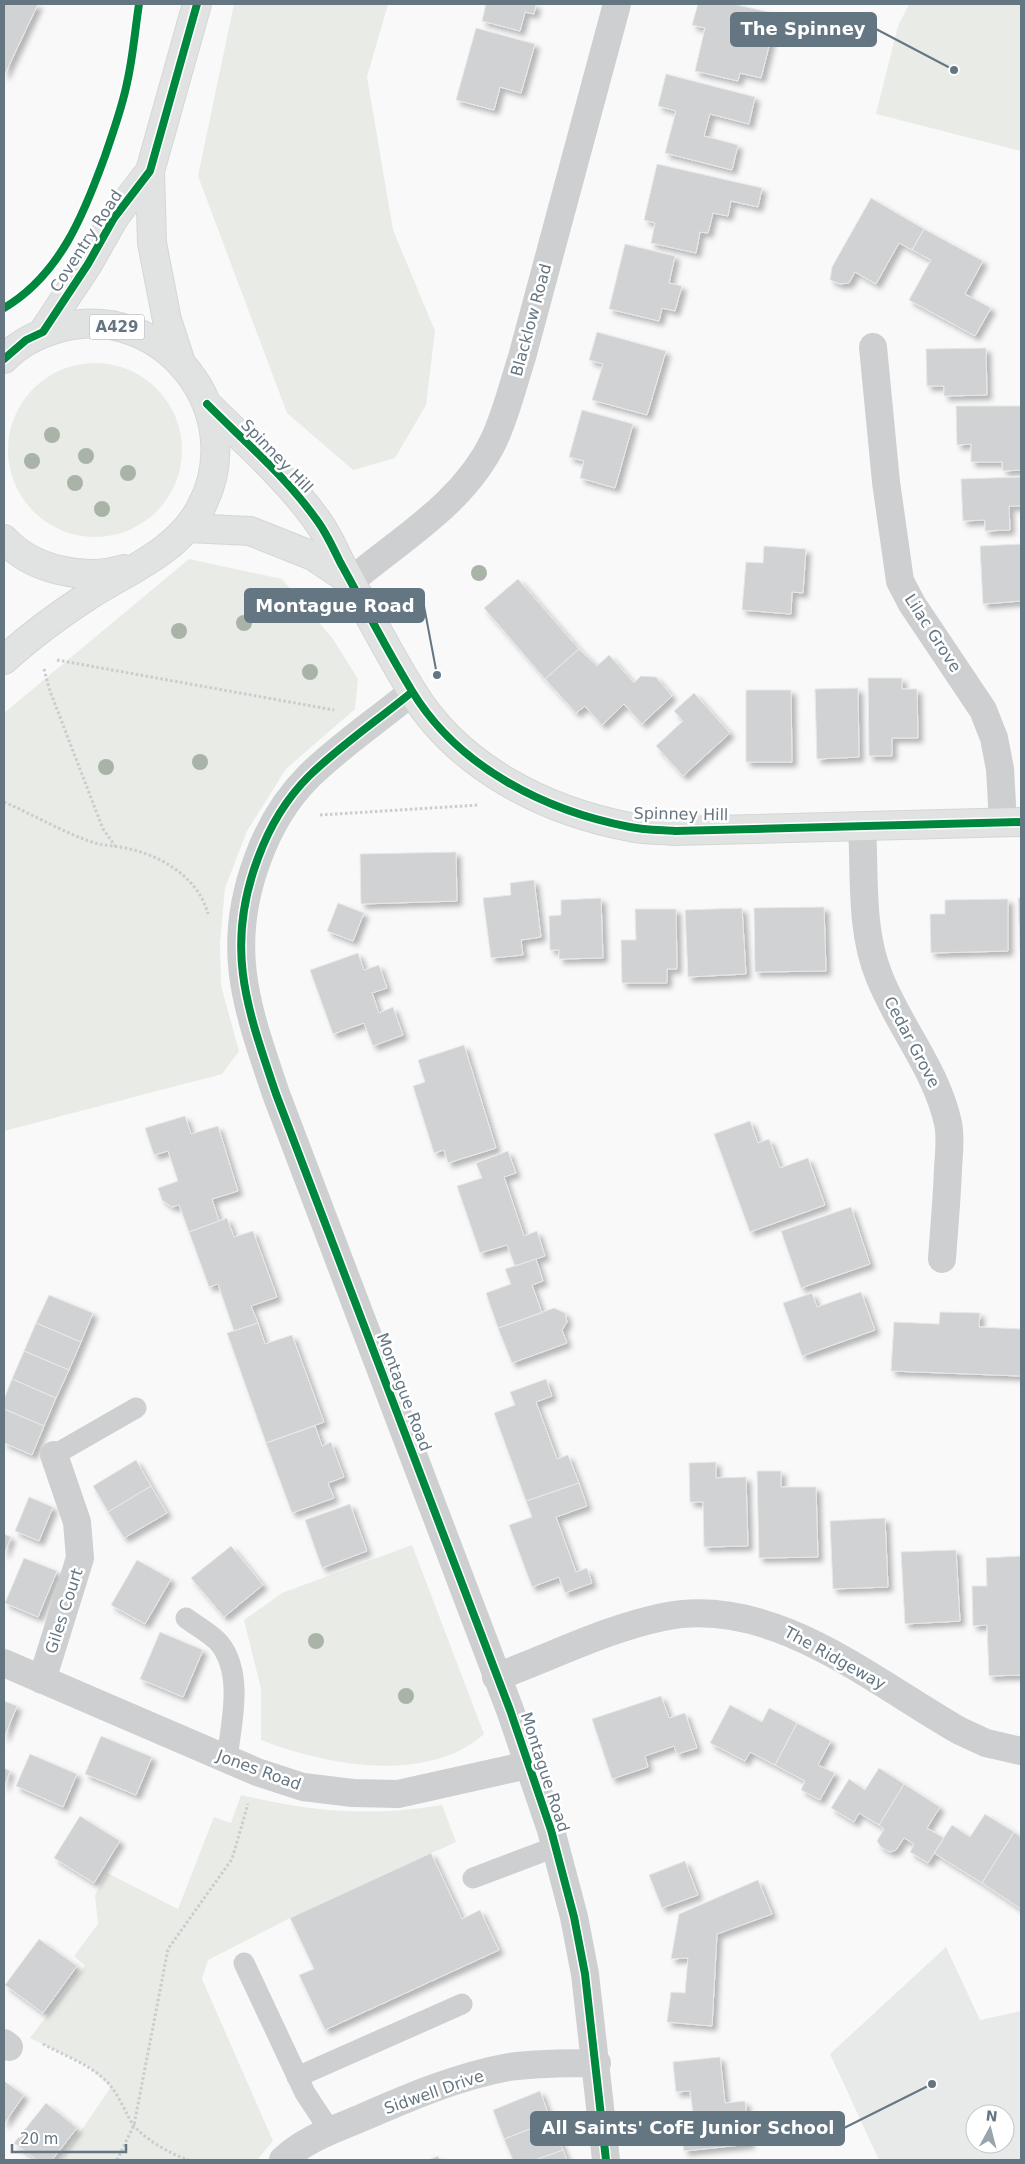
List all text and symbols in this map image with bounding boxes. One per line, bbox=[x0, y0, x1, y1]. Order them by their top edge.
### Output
callout: The Spinney bbox=[731, 13, 876, 46]
text: The Spinney bbox=[740, 18, 866, 39]
street label: Coventry Road bbox=[46, 186, 126, 296]
street label: Blacklow Road bbox=[507, 262, 555, 378]
road number: A429 bbox=[90, 314, 144, 340]
street label: Spinney Hill bbox=[237, 415, 317, 497]
callout: Montague Road bbox=[245, 589, 424, 622]
street label: Lilac Grove bbox=[901, 590, 965, 676]
text: Montague Road bbox=[255, 595, 415, 616]
street label: Spinney Hill bbox=[633, 804, 729, 824]
street label: Cedar Grove bbox=[880, 993, 944, 1091]
street label: Montague Road bbox=[373, 1330, 435, 1454]
street label: Giles Court bbox=[41, 1566, 87, 1656]
street label: The Ridgeway bbox=[780, 1622, 889, 1694]
street label: Montague Road bbox=[517, 1710, 573, 1834]
street label: Jones Road bbox=[213, 1746, 304, 1794]
street label: Sidwell Drive bbox=[382, 2066, 486, 2118]
north arrow bbox=[965, 2104, 1015, 2154]
text: N bbox=[985, 2107, 998, 2125]
callout: All Saints' CofE Junior School bbox=[531, 2112, 844, 2145]
text: All Saints' CofE Junior School bbox=[541, 2117, 835, 2138]
scale bar bbox=[12, 2122, 126, 2154]
text: 20 m bbox=[20, 2130, 58, 2148]

